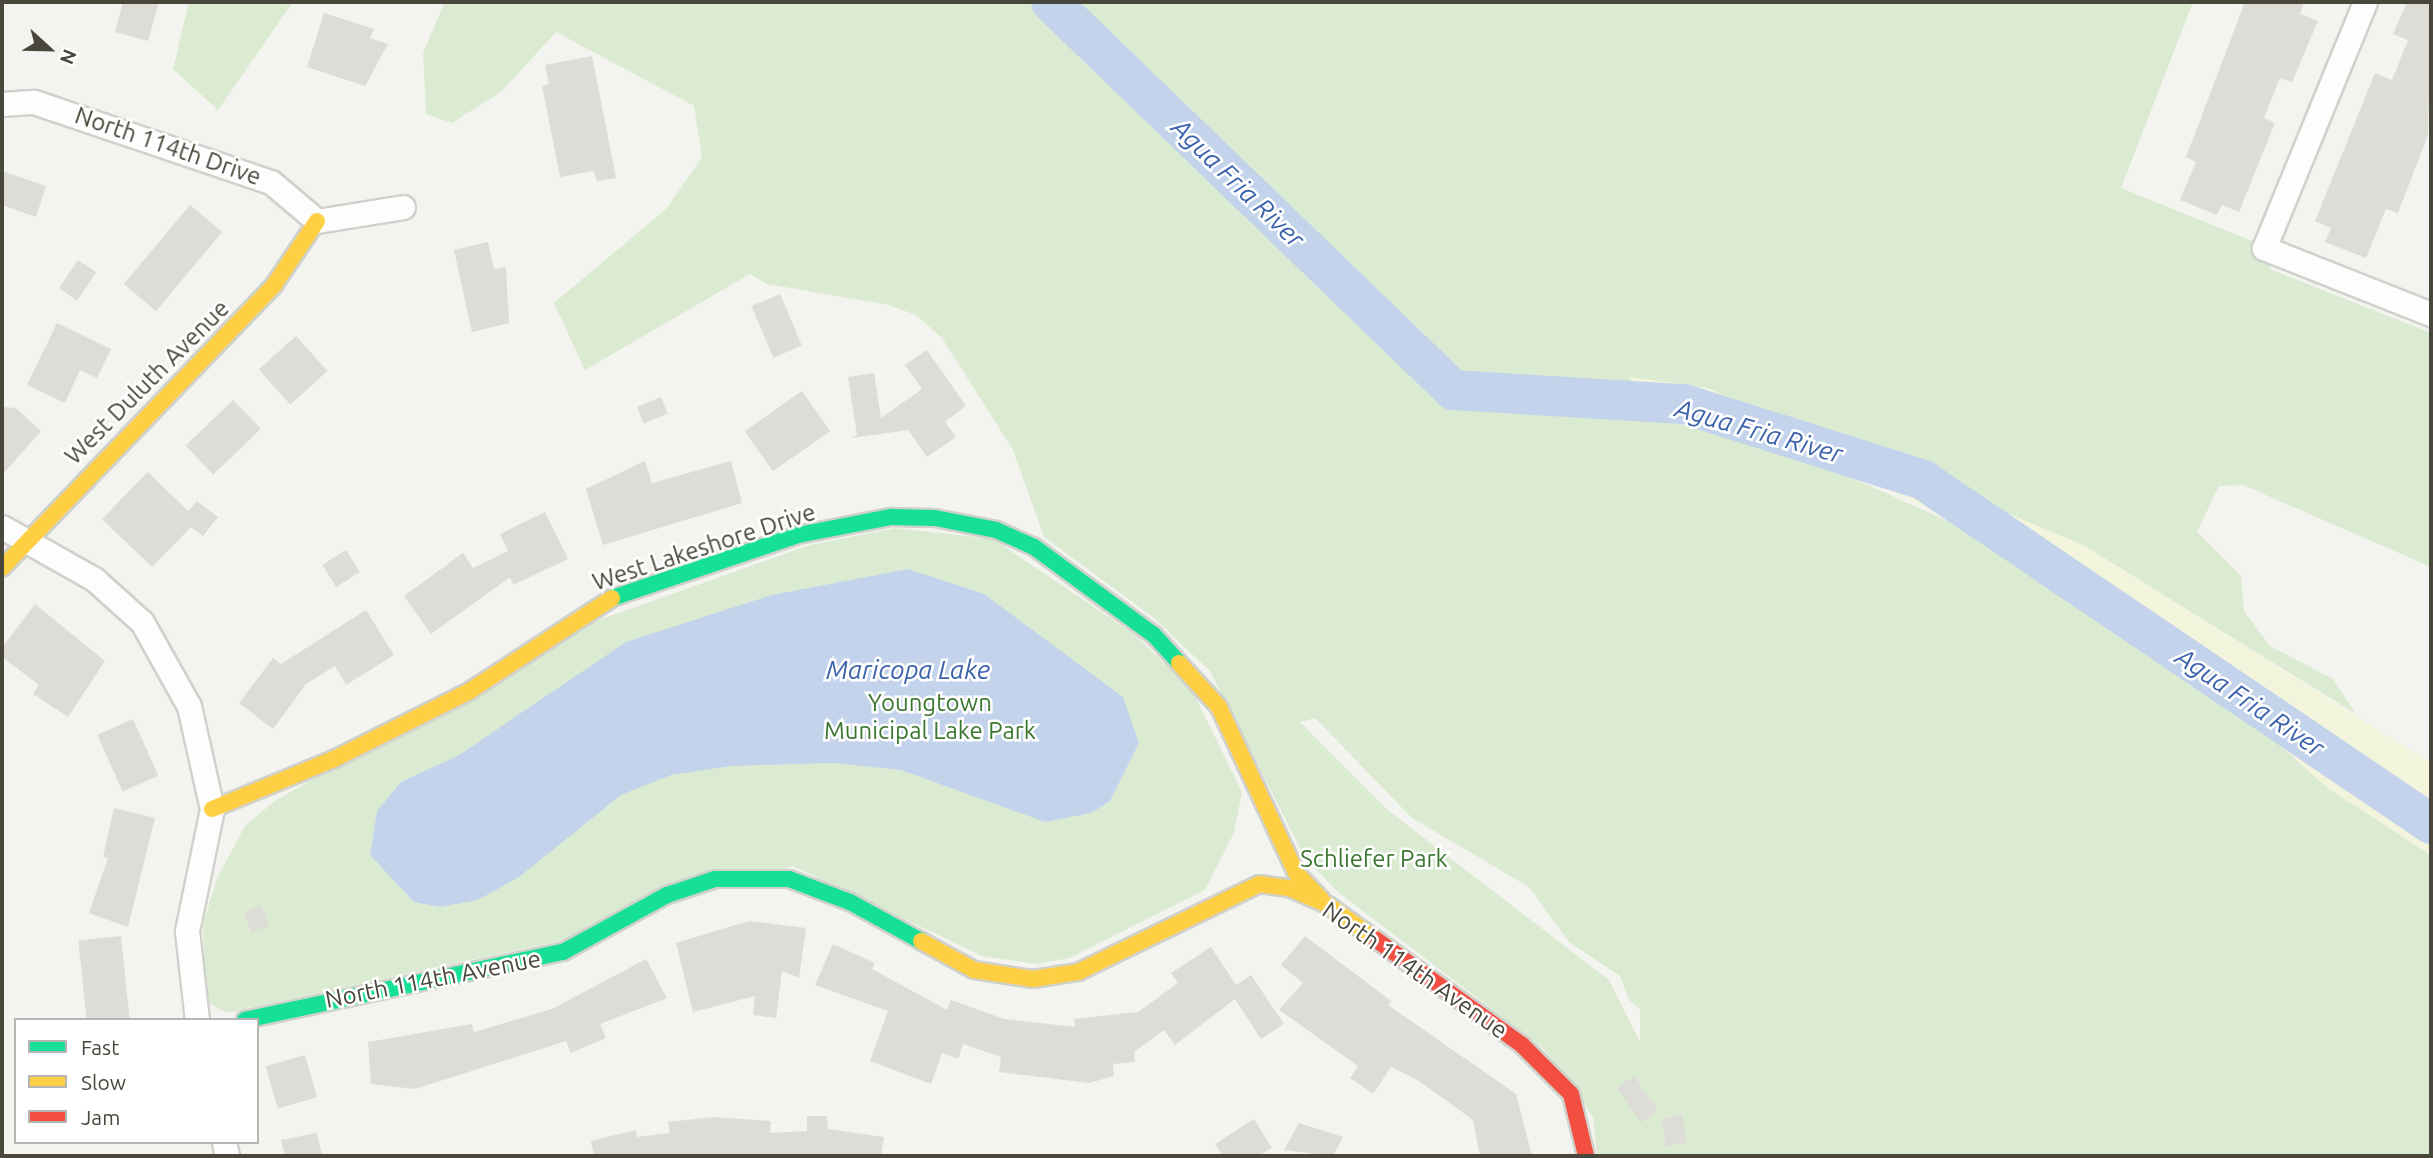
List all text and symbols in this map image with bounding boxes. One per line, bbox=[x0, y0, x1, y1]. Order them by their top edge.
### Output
north arrow bbox=[14, 14, 84, 84]
text: N bbox=[56, 46, 81, 68]
street label: North 114th Drive bbox=[71, 101, 265, 191]
water label: Agua Fria River bbox=[1165, 112, 1311, 254]
street label: West Duluth Avenue bbox=[59, 294, 235, 470]
water label: Agua Fria River bbox=[1672, 392, 1846, 470]
street label: West Lakeshore Drive bbox=[589, 497, 819, 597]
water label: Agua Fria River bbox=[2170, 641, 2330, 763]
water label: Maricopa Lake bbox=[826, 654, 990, 686]
park label: Youngtown Municipal Lake Park bbox=[824, 689, 1036, 745]
park label: Schliefer Park bbox=[1300, 845, 1448, 873]
street label: North 114th Avenue bbox=[1317, 895, 1513, 1045]
street label: North 114th Avenue bbox=[323, 944, 543, 1014]
legend bbox=[14, 1018, 259, 1144]
text: Fast bbox=[81, 1035, 119, 1059]
text: Slow bbox=[81, 1070, 126, 1094]
text: Jam bbox=[81, 1105, 120, 1129]

